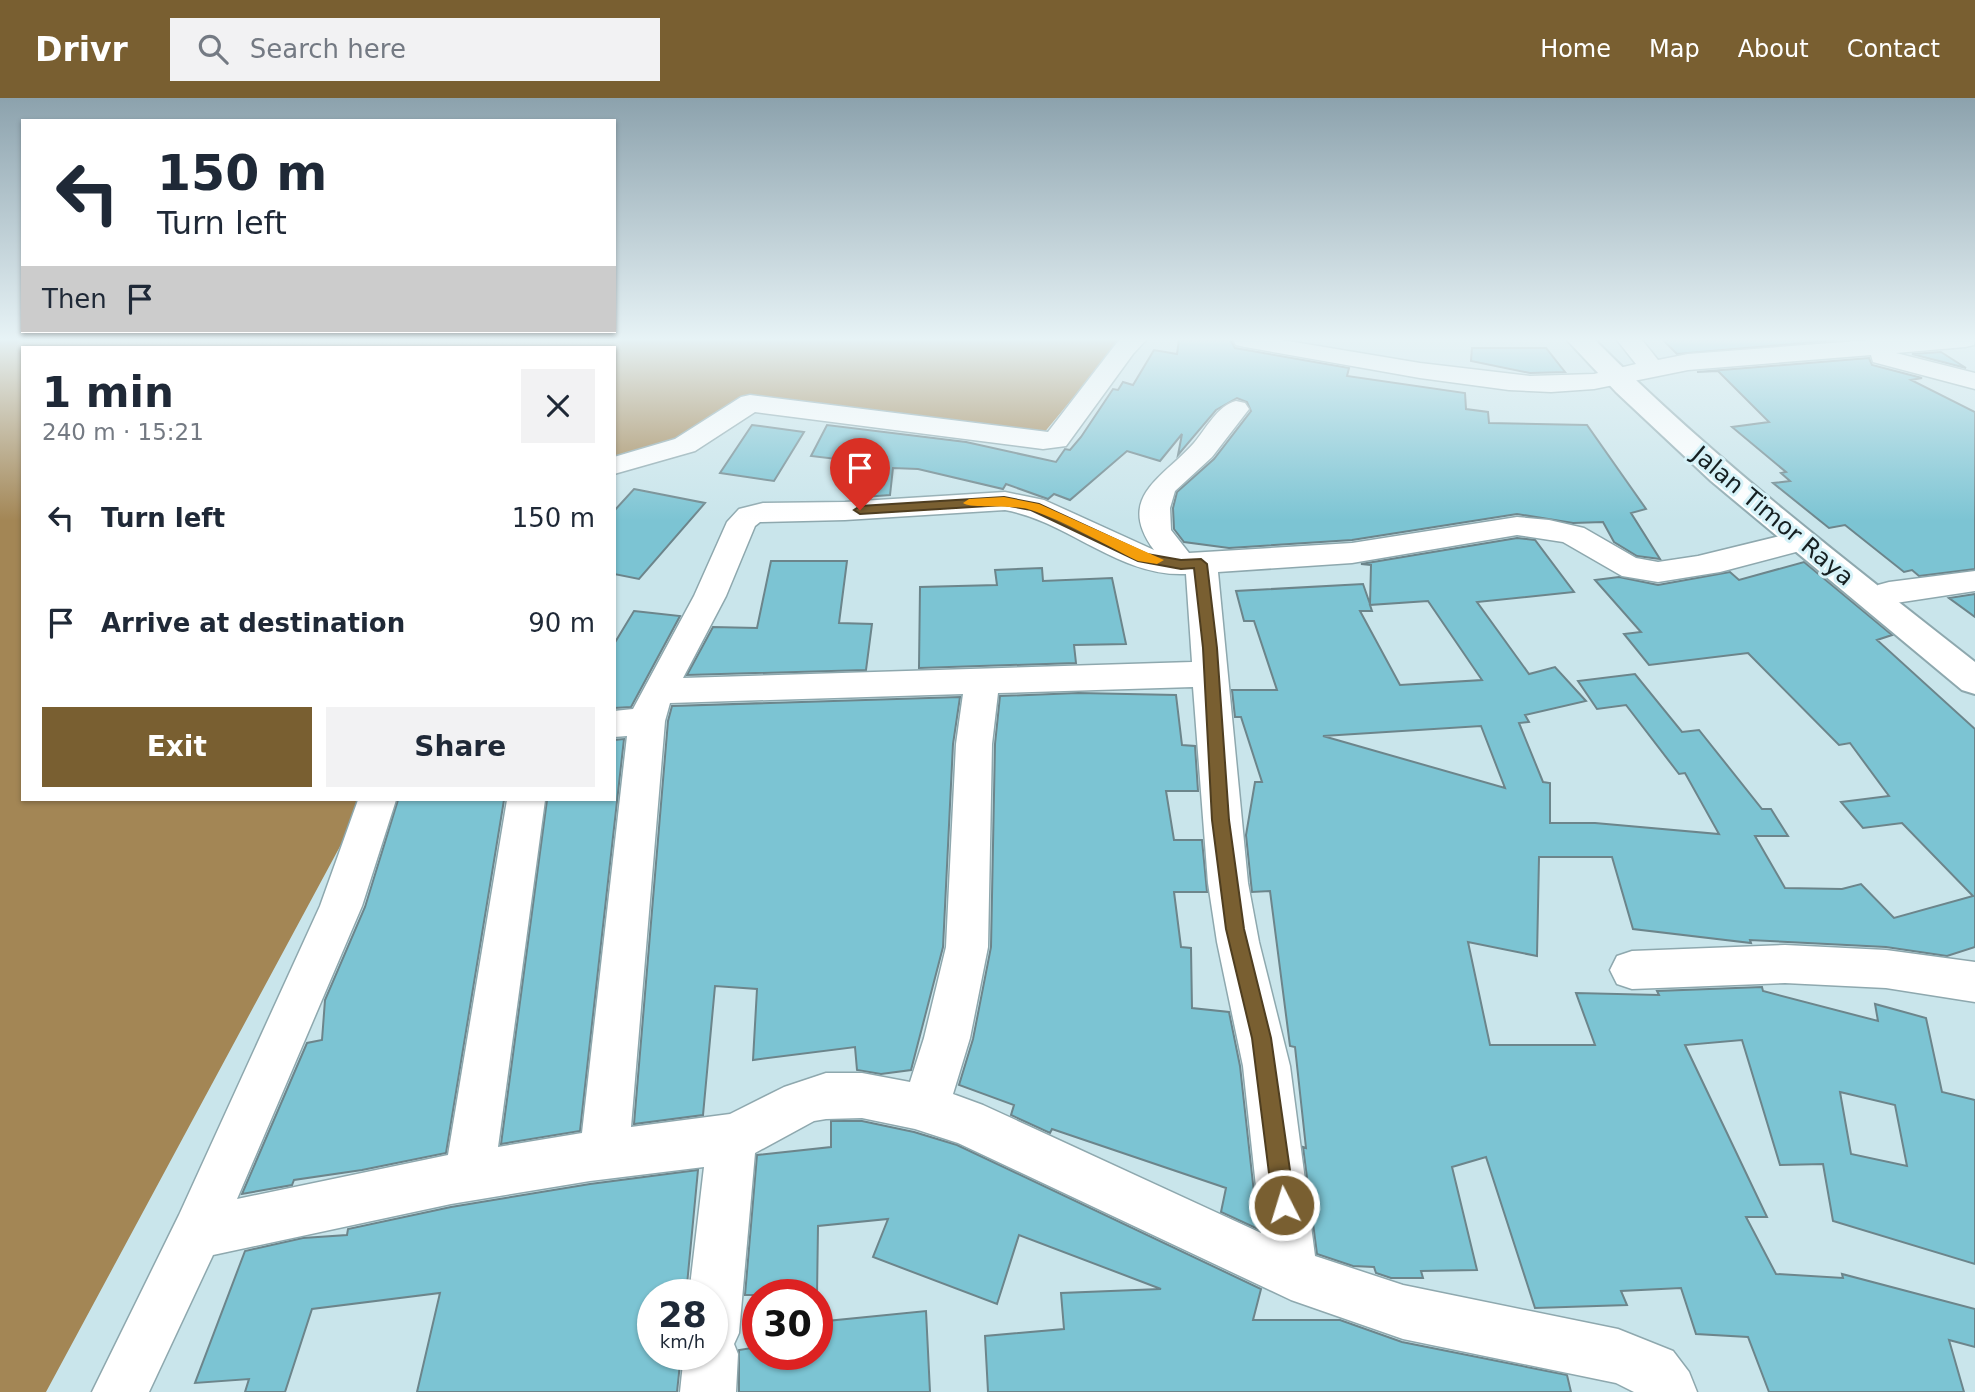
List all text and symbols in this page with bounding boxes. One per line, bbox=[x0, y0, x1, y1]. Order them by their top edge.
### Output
search box bbox=[170, 18, 660, 81]
text: Drivr bbox=[35, 30, 128, 69]
icon: search bbox=[194, 30, 232, 68]
text: Search here bbox=[250, 34, 406, 64]
text: Home bbox=[1540, 35, 1611, 63]
text: Map bbox=[1649, 35, 1700, 63]
text: About bbox=[1738, 35, 1809, 63]
text: Contact bbox=[1847, 35, 1940, 63]
text: 150 m bbox=[157, 145, 327, 202]
icon: left bbox=[42, 147, 133, 238]
text: Turn left bbox=[157, 204, 287, 242]
icon: arrive bbox=[121, 280, 159, 318]
text: Then bbox=[42, 284, 107, 314]
text: 1 min bbox=[42, 368, 174, 417]
button: close bbox=[521, 369, 595, 443]
text: 240 m · 15:21 bbox=[42, 419, 204, 445]
pin bbox=[830, 438, 890, 510]
street label: Jalan Timor Raya bbox=[1685, 439, 1859, 592]
icon: arrive bbox=[841, 449, 879, 487]
icon: left bbox=[42, 499, 80, 537]
text: Turn left bbox=[101, 503, 225, 533]
text: 150 m bbox=[512, 503, 595, 533]
icon: arrive bbox=[42, 604, 80, 642]
text: Arrive at destination bbox=[101, 608, 405, 638]
text: 90 m bbox=[528, 608, 595, 638]
button: Exit bbox=[42, 707, 312, 787]
button: Share bbox=[326, 707, 595, 787]
position arrow bbox=[1247, 1168, 1321, 1242]
speed limit sign: 30 bbox=[742, 1279, 833, 1370]
text: 28 bbox=[658, 1295, 707, 1335]
text: km/h bbox=[660, 1331, 705, 1352]

